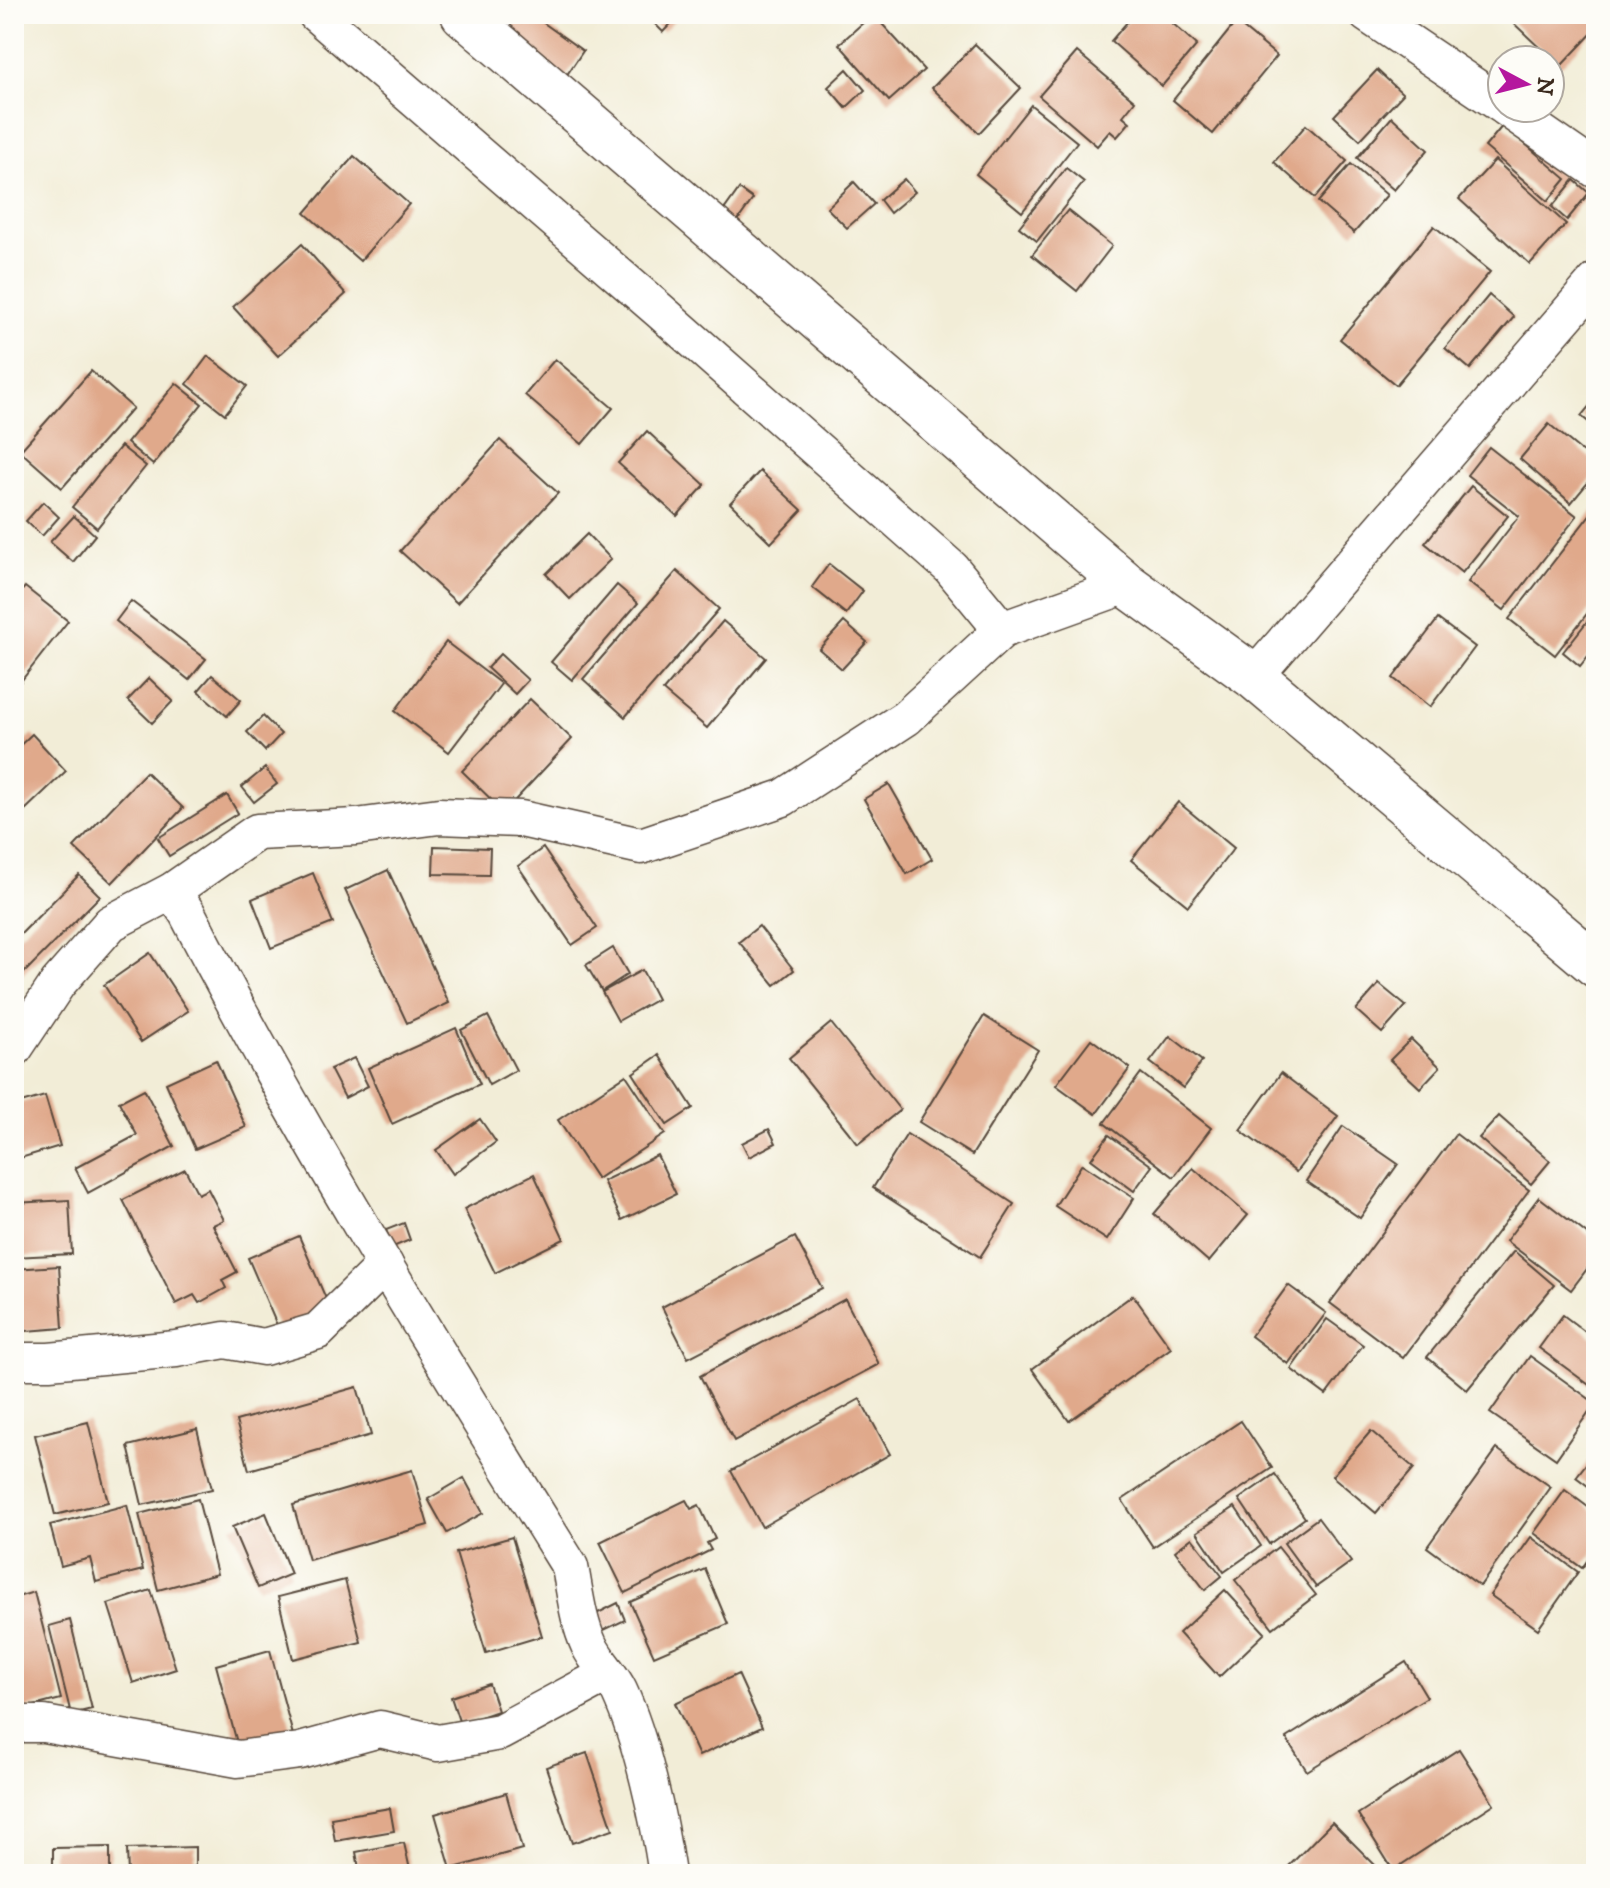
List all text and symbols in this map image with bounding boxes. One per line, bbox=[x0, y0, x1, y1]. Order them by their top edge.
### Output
north arrow bbox=[1486, 44, 1566, 124]
text: N bbox=[1530, 76, 1559, 97]

